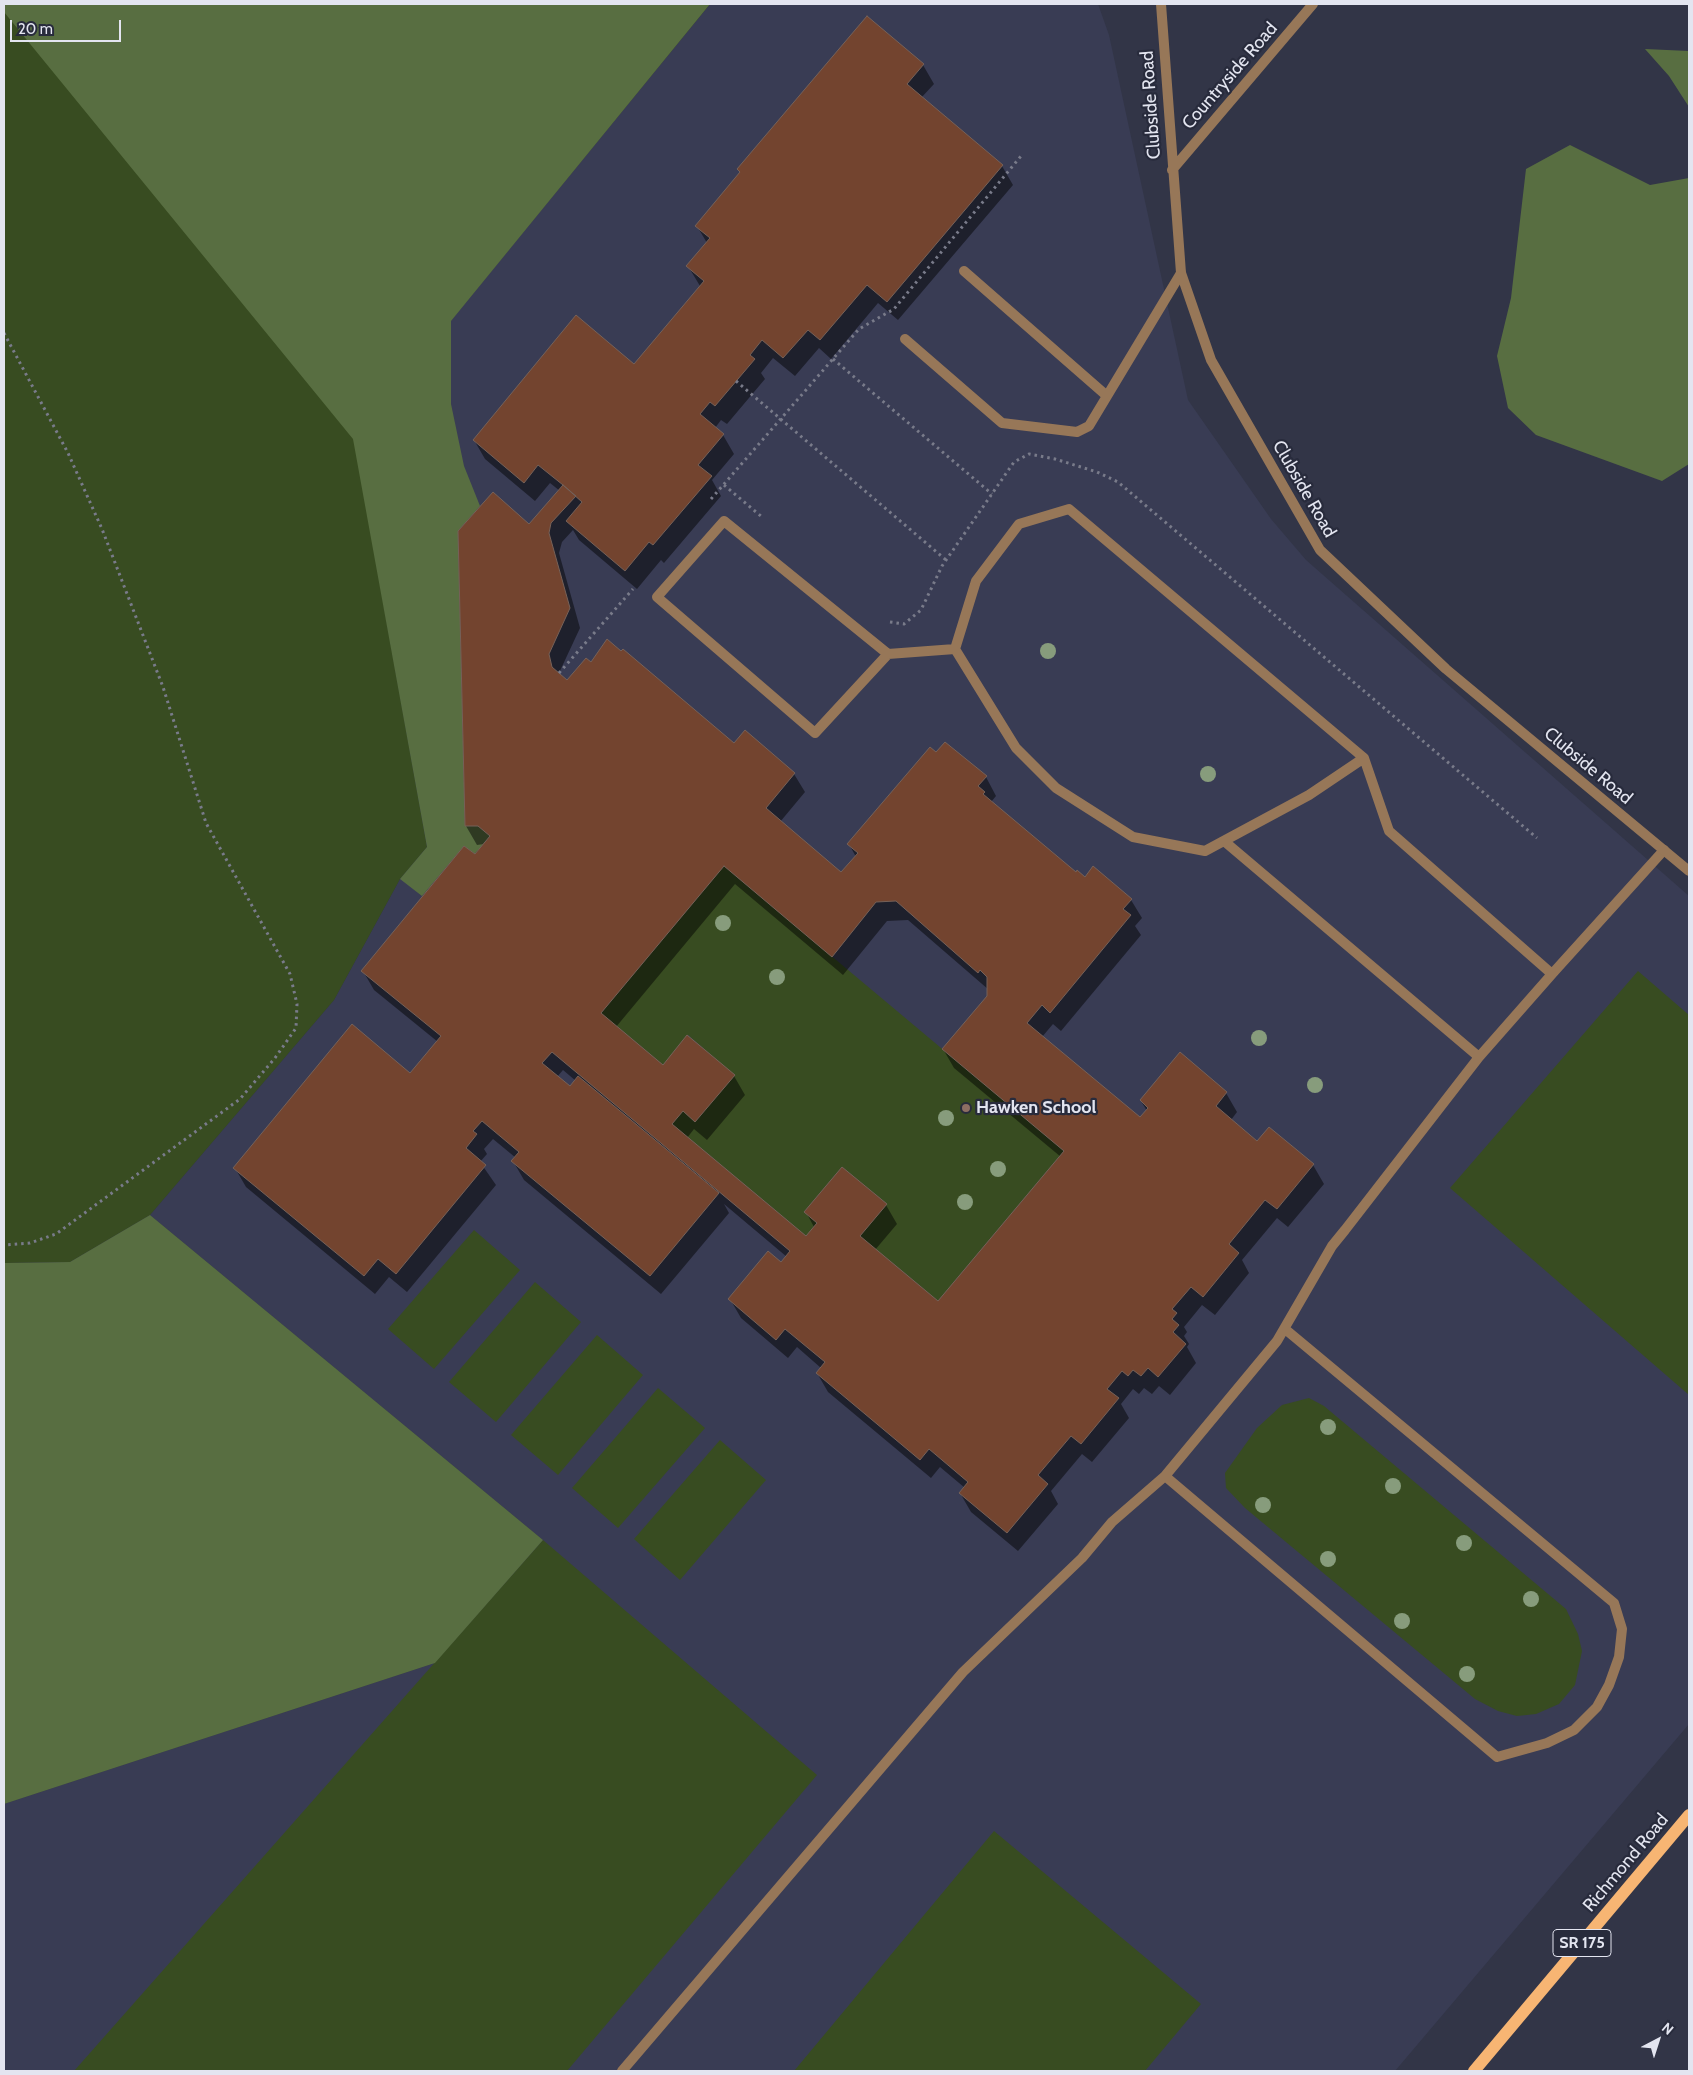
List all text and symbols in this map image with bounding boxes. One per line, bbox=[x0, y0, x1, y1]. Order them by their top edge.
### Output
scale bar bbox=[12, 10, 124, 42]
street label: Countryside Road bbox=[1178, 18, 1282, 134]
text: 20 m bbox=[18, 20, 53, 38]
street label: Clubside Road bbox=[1136, 50, 1166, 160]
street label: Clubside Road bbox=[1268, 437, 1340, 541]
street label: Clubside Road bbox=[1540, 723, 1636, 809]
place label: Hawken School bbox=[976, 1097, 1096, 1119]
marker: Hawken School bbox=[960, 1102, 972, 1114]
street label: Richmond Road bbox=[1579, 1810, 1673, 1916]
road number: SR 175 bbox=[1553, 1930, 1611, 1956]
north arrow bbox=[1633, 2015, 1683, 2065]
text: N bbox=[1658, 2018, 1677, 2039]

